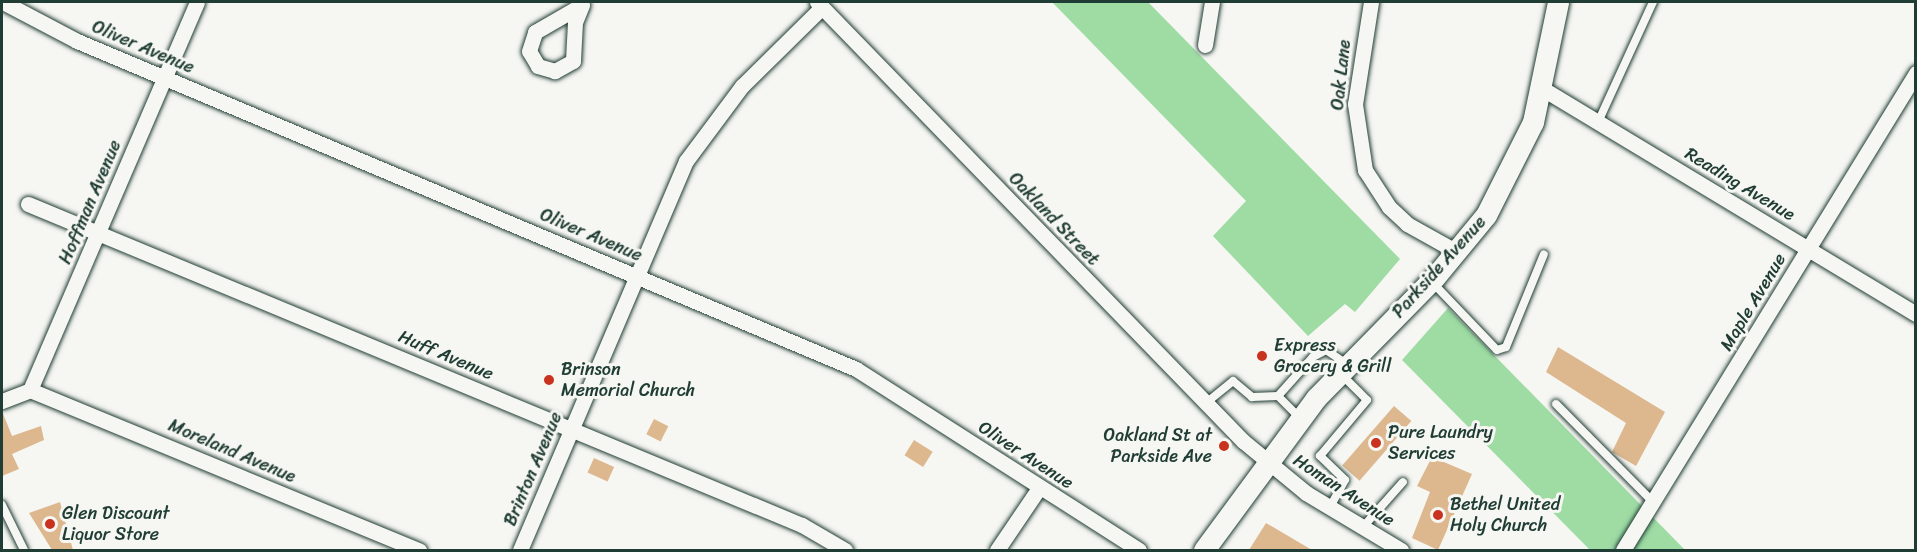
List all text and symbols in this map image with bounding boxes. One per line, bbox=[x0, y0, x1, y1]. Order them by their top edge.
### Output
street label: Oliver Avenue bbox=[89, 16, 197, 78]
street label: Oak Lane bbox=[1327, 38, 1355, 112]
street label: Hoffman Avenue bbox=[54, 137, 126, 267]
street label: Reading Avenue bbox=[1681, 143, 1799, 225]
street label: Oakland Street bbox=[1004, 168, 1104, 270]
street label: Oliver Avenue bbox=[537, 204, 645, 266]
street label: Parkside Avenue bbox=[1388, 212, 1490, 322]
street label: Maple Avenue bbox=[1715, 249, 1791, 355]
street label: Huff Avenue bbox=[396, 325, 496, 385]
place label: Express Grocery & Grill bbox=[1274, 335, 1391, 378]
marker: Express Grocery & Grill bbox=[1255, 349, 1269, 363]
place label: Brinson Memorial Church bbox=[561, 359, 695, 401]
marker: Brinson Memorial Church bbox=[542, 373, 556, 387]
street label: Brinton Avenue bbox=[499, 409, 567, 529]
street label: Moreland Avenue bbox=[165, 414, 299, 488]
street label: Oliver Avenue bbox=[974, 416, 1078, 494]
place label: Pure Laundry Services bbox=[1388, 422, 1493, 464]
place label: Oakland St at Parkside Ave bbox=[1103, 425, 1212, 468]
marker: Pure Laundry Services bbox=[1369, 436, 1383, 450]
marker: Oakland St at Parkside Ave bbox=[1217, 439, 1231, 453]
street label: Homan Avenue bbox=[1289, 449, 1399, 531]
place label: Bethel United Holy Church bbox=[1450, 494, 1560, 536]
place label: Glen Discount Liquor Store bbox=[62, 503, 171, 546]
marker: Bethel United Holy Church bbox=[1431, 508, 1445, 522]
marker: Glen Discount Liquor Store bbox=[43, 517, 57, 531]

